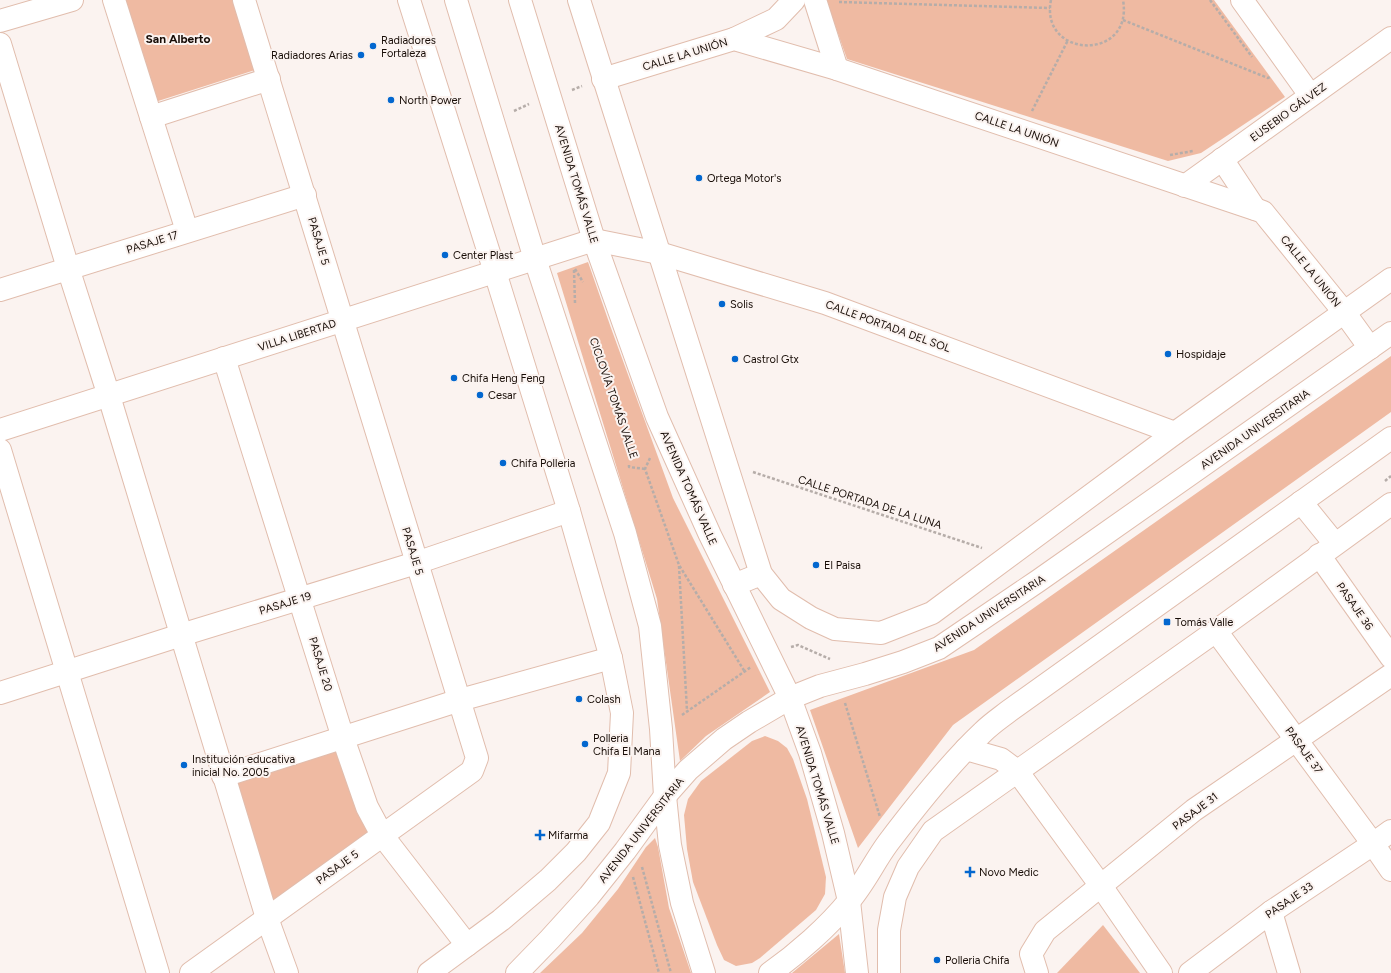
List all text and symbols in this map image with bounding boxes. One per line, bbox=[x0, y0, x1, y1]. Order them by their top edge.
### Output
district label: San Alberto bbox=[146, 32, 210, 46]
place label: Radiadores Fortaleza bbox=[381, 34, 436, 60]
street label: CALLE LA UNIÓN bbox=[641, 34, 729, 74]
marker: Radiadores Fortaleza bbox=[368, 41, 378, 51]
place label: Radiadores Arias bbox=[271, 49, 353, 62]
marker: Radiadores Arias bbox=[356, 50, 366, 60]
street label: EUSEBIO GÁLVEZ bbox=[1248, 80, 1329, 144]
place label: North Power bbox=[399, 94, 462, 107]
marker: North Power bbox=[386, 95, 396, 105]
street label: CALLE LA UNIÓN bbox=[973, 108, 1061, 150]
street label: AVENIDA TOMÁS VALLE bbox=[552, 123, 601, 245]
place label: Ortega Motor's bbox=[707, 172, 781, 185]
marker: Ortega Motor's bbox=[694, 173, 704, 183]
street label: PASAJE 5 bbox=[305, 216, 332, 267]
street label: PASAJE 17 bbox=[125, 228, 180, 256]
street label: CALLE LA UNIÓN bbox=[1278, 232, 1344, 310]
place label: Center Plast bbox=[453, 249, 513, 262]
marker: Center Plast bbox=[440, 250, 450, 260]
place label: Solis bbox=[730, 298, 753, 311]
street label: CALLE PORTADA DEL SOL bbox=[824, 298, 952, 355]
marker: Solis bbox=[717, 299, 727, 309]
street label: VILLA LIBERTAD bbox=[256, 317, 338, 354]
street label: CICLOVÍA TOMÁS VALLE bbox=[587, 336, 640, 460]
place label: Hospidaje bbox=[1176, 348, 1226, 361]
marker: Hospidaje bbox=[1163, 349, 1173, 359]
place label: Castrol Gtx bbox=[743, 353, 800, 366]
marker: Castrol Gtx bbox=[730, 354, 740, 364]
place label: Chifa Heng Feng bbox=[462, 372, 545, 385]
marker: Chifa Heng Feng bbox=[449, 373, 459, 383]
street label: AVENIDA UNIVERSITARIA bbox=[1198, 386, 1313, 472]
place label: Cesar bbox=[488, 389, 517, 402]
marker: Cesar bbox=[475, 390, 485, 400]
street label: AVENIDA TOMÁS VALLE bbox=[657, 429, 720, 547]
place label: Chifa Polleria bbox=[511, 457, 575, 470]
marker: Chifa Polleria bbox=[498, 458, 508, 468]
street label: CALLE PORTADA DE LA LUNA bbox=[796, 473, 944, 532]
street label: PASAJE 5 bbox=[399, 526, 426, 577]
place label: El Paisa bbox=[824, 559, 861, 572]
marker: El Paisa bbox=[811, 560, 821, 570]
street label: AVENIDA UNIVERSITARIA bbox=[931, 572, 1048, 654]
street label: PASAJE 36 bbox=[1333, 580, 1376, 633]
street label: PASAJE 19 bbox=[258, 589, 313, 618]
place label: Tomás Valle bbox=[1175, 616, 1233, 629]
marker: Tomás Valle bbox=[1162, 617, 1172, 627]
street label: PASAJE 20 bbox=[306, 635, 335, 693]
place label: Colash bbox=[587, 693, 621, 706]
marker: Colash bbox=[574, 694, 584, 704]
street label: AVENIDA TOMÁS VALLE bbox=[793, 724, 842, 846]
street label: PASAJE 37 bbox=[1282, 724, 1325, 776]
place label: Polleria Chifa El Mana bbox=[593, 732, 660, 758]
marker: Polleria Chifa El Mana bbox=[580, 739, 590, 749]
place label: Institución educativa inicial No. 2005 bbox=[192, 753, 295, 779]
marker: Institución educativa inicial No. 2005 bbox=[179, 760, 189, 770]
street label: AVENIDA UNIVERSITARIA bbox=[596, 774, 687, 886]
street label: PASAJE 31 bbox=[1170, 790, 1221, 833]
place label: Mifarma bbox=[548, 829, 588, 842]
marker: Mifarma bbox=[535, 830, 545, 840]
street label: PASAJE 5 bbox=[314, 848, 361, 887]
marker: Novo Medic bbox=[964, 866, 976, 878]
place label: Novo Medic bbox=[979, 866, 1039, 879]
street label: PASAJE 33 bbox=[1263, 880, 1316, 921]
place label: Polleria Chifa bbox=[945, 954, 1009, 967]
marker: Polleria Chifa bbox=[932, 955, 942, 965]

